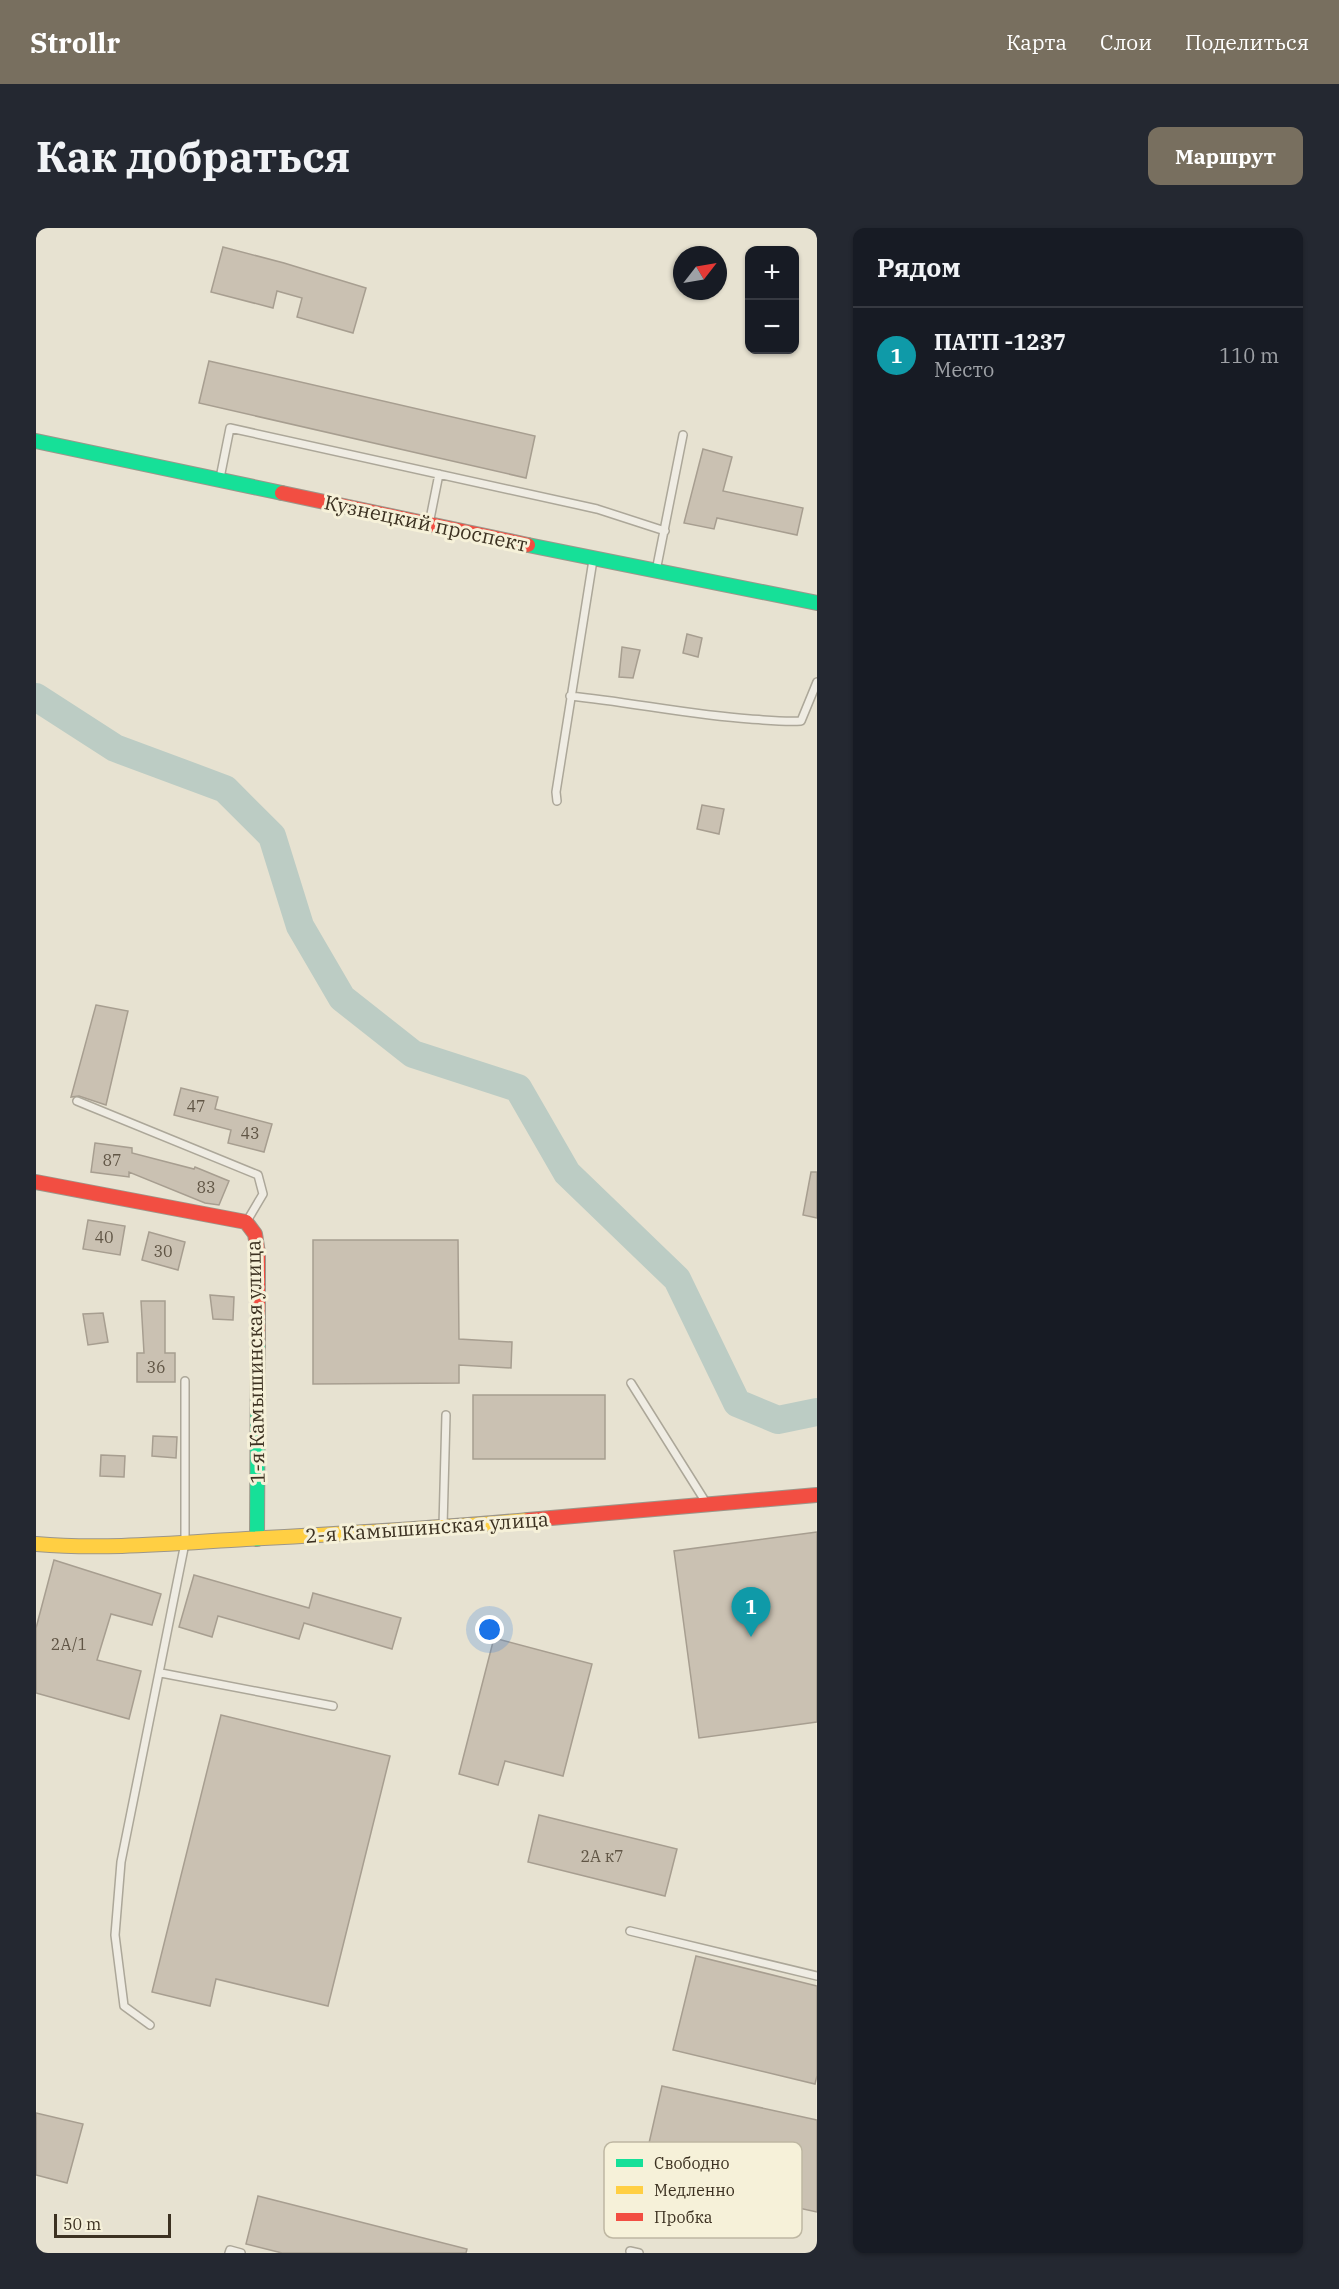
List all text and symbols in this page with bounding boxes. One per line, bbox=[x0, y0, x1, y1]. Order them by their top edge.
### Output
text: Strollr bbox=[30, 24, 120, 61]
text: Карта bbox=[1006, 28, 1067, 56]
text: Слои bbox=[1100, 28, 1152, 56]
text: Поделиться bbox=[1185, 28, 1309, 56]
button: Маршрут bbox=[1148, 127, 1303, 185]
text: Как добраться bbox=[36, 129, 350, 184]
north arrow bbox=[673, 246, 727, 300]
map controls bbox=[745, 246, 799, 354]
button: + bbox=[745, 246, 799, 300]
text: Рядом bbox=[877, 250, 961, 284]
button: − bbox=[745, 300, 799, 354]
text: ПАТП -1237 bbox=[934, 327, 1066, 356]
text: 1 bbox=[891, 342, 903, 369]
text: 110 m bbox=[1219, 342, 1279, 369]
text: Место bbox=[934, 356, 994, 383]
street label: Кузнецкий проспект bbox=[322, 488, 530, 558]
house number: 47 bbox=[186, 1096, 206, 1116]
house number: 43 bbox=[240, 1123, 260, 1143]
house number: 87 bbox=[102, 1150, 122, 1170]
house number: 83 bbox=[196, 1177, 216, 1197]
house number: 40 bbox=[94, 1227, 114, 1247]
street label: 1-я Камышинская улица bbox=[239, 1240, 271, 1484]
house number: 30 bbox=[153, 1241, 173, 1261]
house number: 36 bbox=[146, 1357, 166, 1377]
street label: 2-я Камышинская улица bbox=[304, 1505, 550, 1549]
pin: 1 bbox=[732, 1588, 770, 1637]
your location bbox=[475, 1615, 504, 1644]
house number: 2А/1 bbox=[51, 1634, 87, 1654]
house number: 2А к7 bbox=[580, 1846, 624, 1866]
legend bbox=[604, 2142, 802, 2238]
text: Свободно bbox=[654, 2153, 730, 2173]
text: Медленно bbox=[654, 2180, 735, 2200]
text: Пробка bbox=[654, 2207, 713, 2227]
scale bar bbox=[54, 2211, 171, 2238]
text: 50 m bbox=[63, 2214, 101, 2234]

